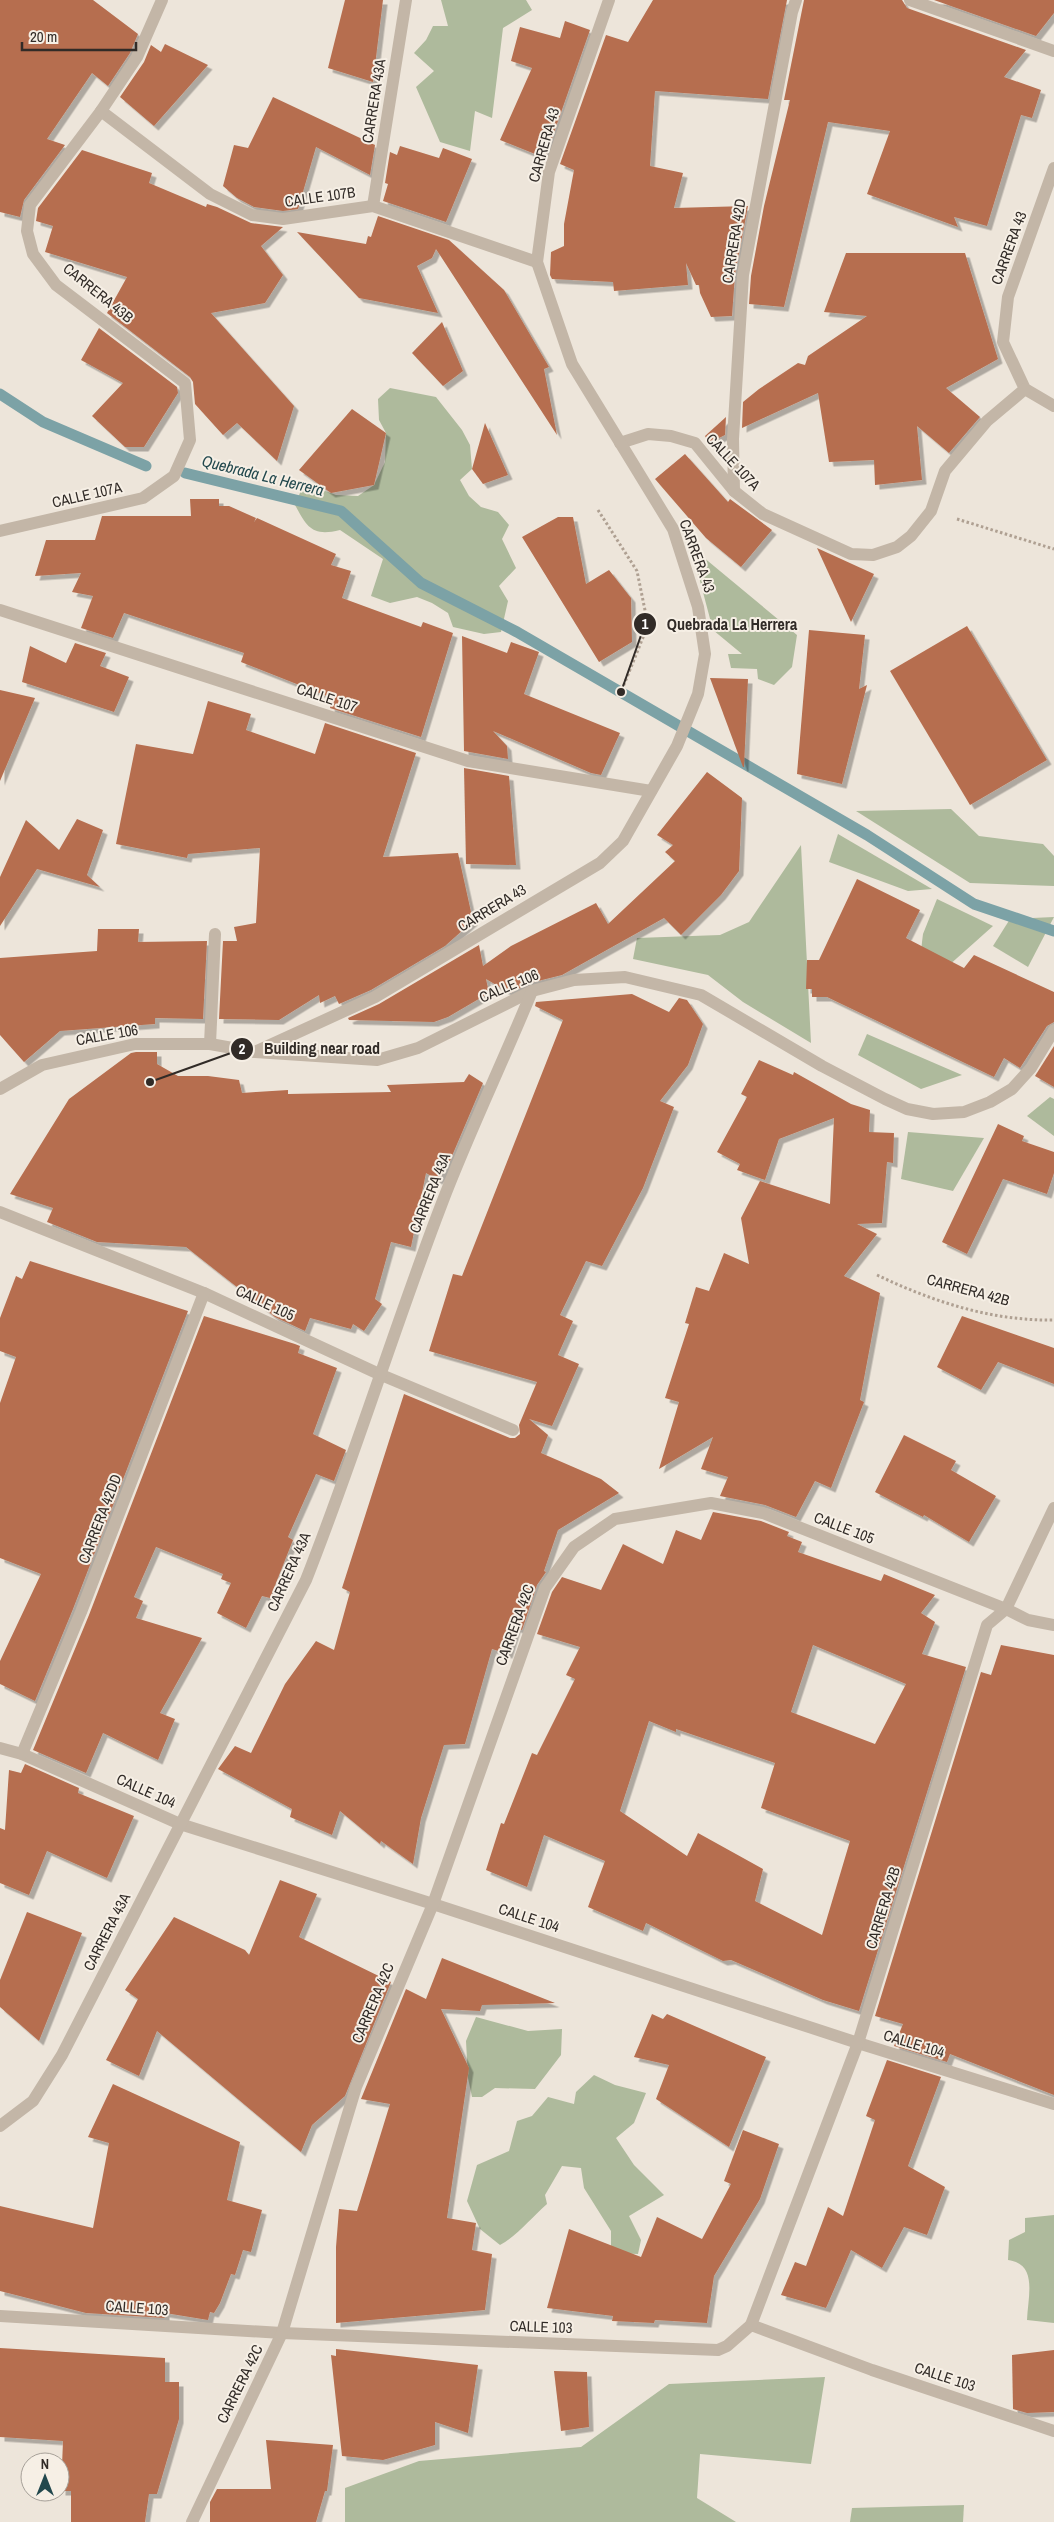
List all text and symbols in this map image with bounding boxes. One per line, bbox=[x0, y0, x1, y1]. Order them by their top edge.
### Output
scale bar bbox=[22, 20, 136, 52]
text: 20 m bbox=[30, 26, 57, 47]
street label: CARRERA 43A bbox=[357, 57, 391, 144]
street label: CARRERA 43 bbox=[523, 105, 564, 185]
street label: CALLE 107B bbox=[283, 181, 357, 212]
street label: CARRERA 42D bbox=[716, 197, 751, 285]
street label: CARRERA 43 bbox=[986, 208, 1032, 287]
street label: CARRERA 43B bbox=[59, 258, 138, 327]
street label: CALLE 107A bbox=[701, 428, 766, 495]
water label: Quebrada La Herrera bbox=[200, 449, 326, 501]
street label: CALLE 107A bbox=[50, 476, 125, 513]
street label: CARRERA 43 bbox=[675, 516, 720, 596]
callout: Quebrada La Herrera bbox=[632, 609, 808, 640]
text: 1 bbox=[642, 613, 649, 634]
text: Quebrada La Herrera bbox=[667, 613, 798, 635]
street label: CALLE 107 bbox=[294, 678, 360, 717]
street label: CARRERA 43 bbox=[454, 879, 530, 936]
street label: CALLE 106 bbox=[476, 964, 542, 1007]
street label: CALLE 106 bbox=[74, 1019, 140, 1050]
callout: Building near road bbox=[229, 1033, 390, 1064]
text: Building near road bbox=[264, 1037, 380, 1059]
text: 2 bbox=[239, 1038, 246, 1059]
street label: CARRERA 43A bbox=[404, 1149, 455, 1236]
street label: CARRERA 42B bbox=[924, 1268, 1012, 1311]
street label: CALLE 105 bbox=[232, 1280, 298, 1325]
street label: CARRERA 42DD bbox=[73, 1471, 126, 1567]
street label: CALLE 105 bbox=[811, 1506, 877, 1549]
street label: CARRERA 43A bbox=[262, 1528, 316, 1615]
street label: CARRERA 42C bbox=[490, 1581, 539, 1669]
street label: CALLE 104 bbox=[113, 1768, 179, 1813]
street label: CARRERA 42B bbox=[860, 1864, 905, 1951]
street label: CARRERA 43A bbox=[78, 1889, 136, 1974]
street label: CALLE 104 bbox=[496, 1898, 562, 1937]
street label: CARRERA 42C bbox=[346, 1959, 399, 2046]
street label: CALLE 104 bbox=[881, 2024, 947, 2063]
street label: CALLE 103 bbox=[105, 2295, 169, 2320]
street label: CALLE 103 bbox=[509, 2315, 573, 2338]
street label: CARRERA 42C bbox=[211, 2341, 268, 2427]
street label: CALLE 103 bbox=[912, 2357, 978, 2396]
north arrow bbox=[20, 2452, 70, 2502]
text: N bbox=[41, 2455, 49, 2473]

